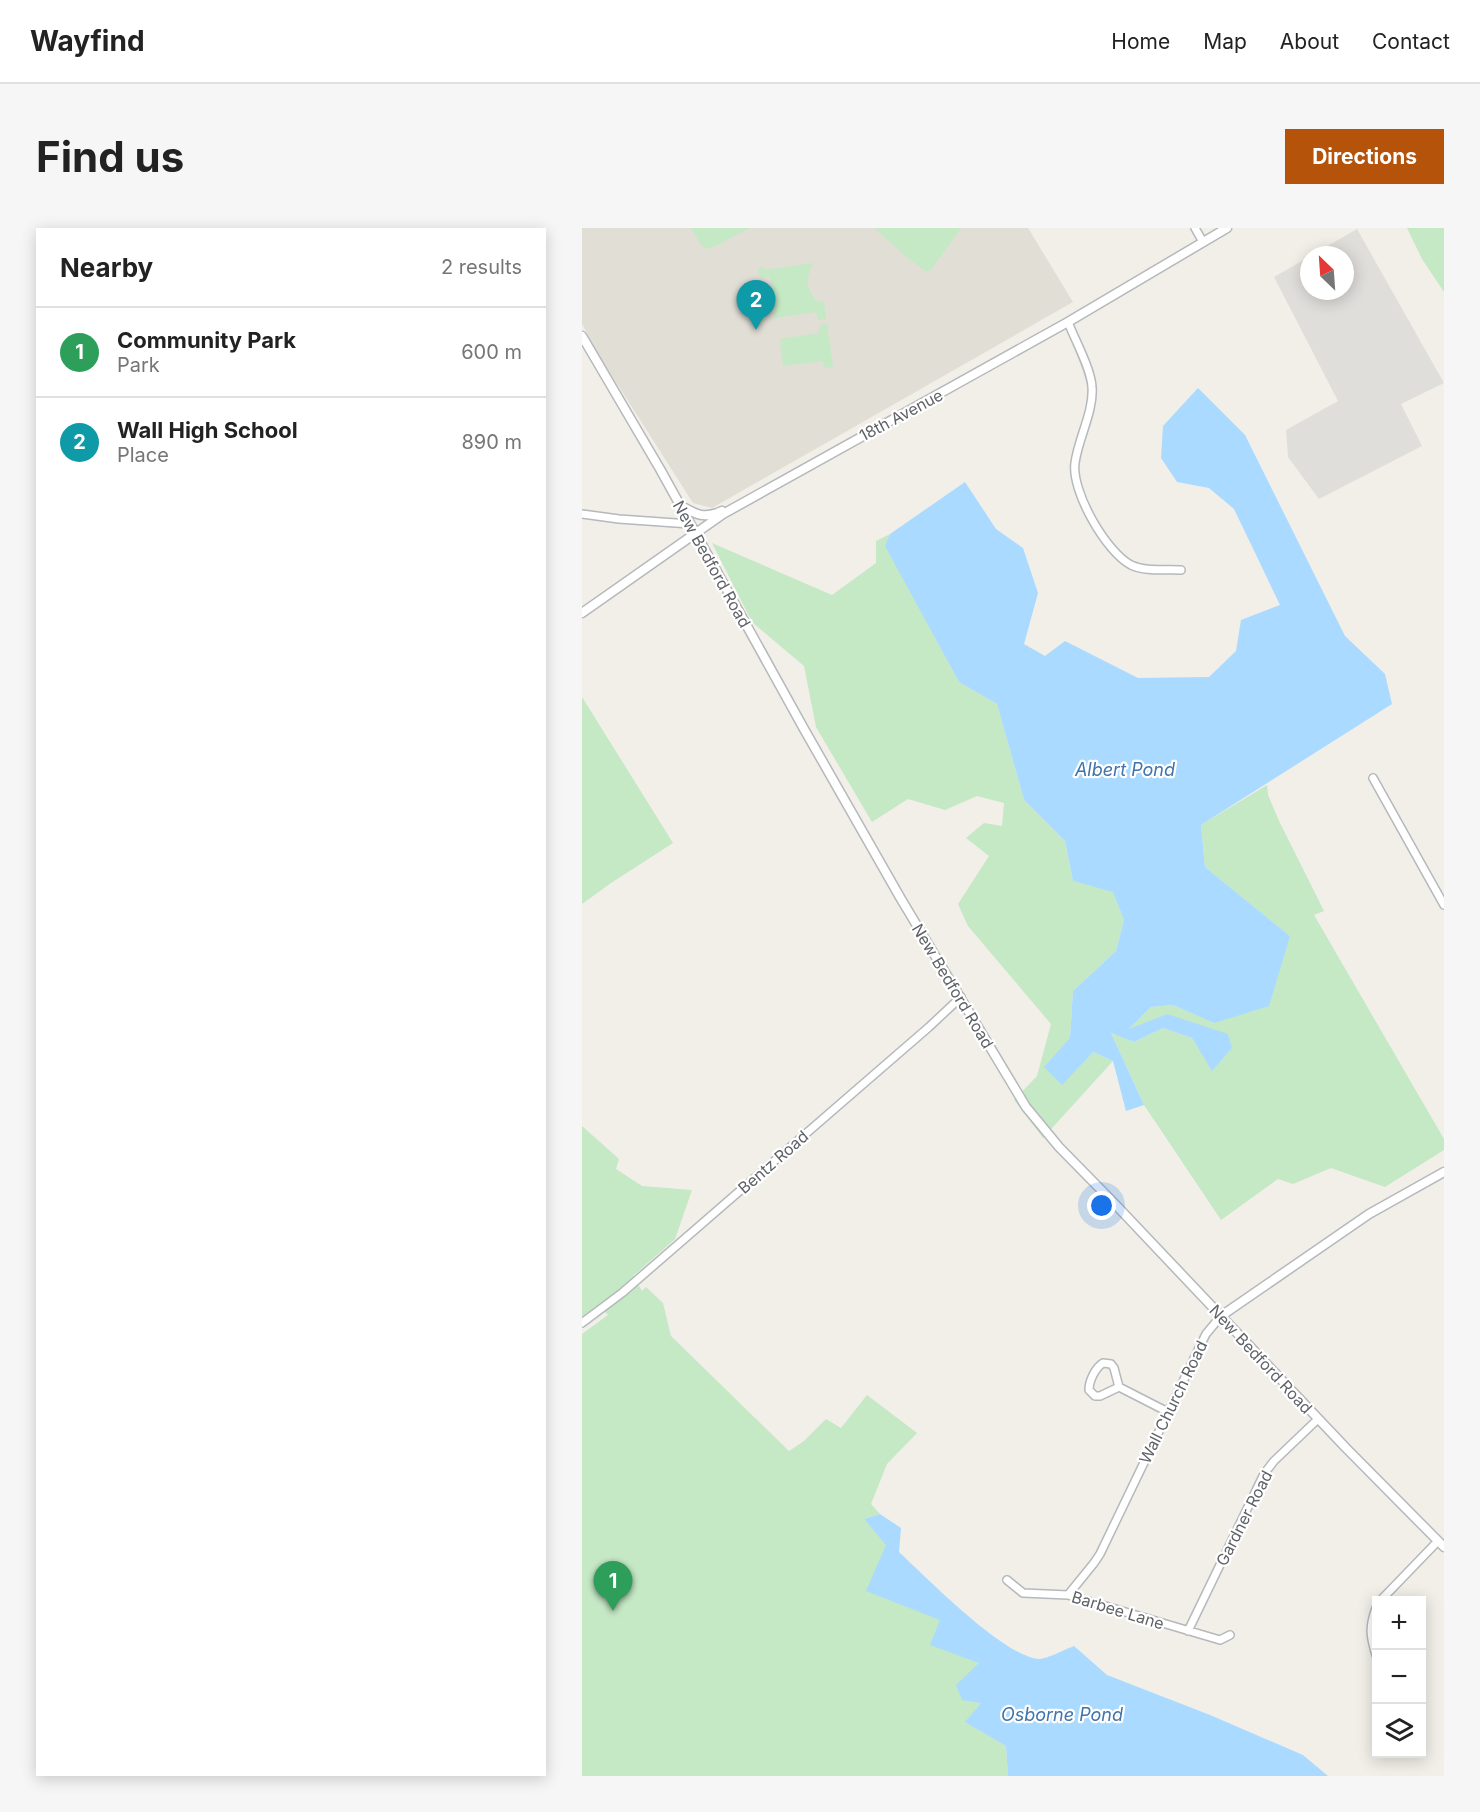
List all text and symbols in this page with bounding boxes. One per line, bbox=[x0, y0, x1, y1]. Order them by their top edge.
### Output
text: Wayfind bbox=[30, 24, 145, 58]
text: Home bbox=[1111, 29, 1170, 54]
text: Map bbox=[1203, 29, 1247, 54]
text: About bbox=[1280, 29, 1339, 54]
text: Contact bbox=[1372, 29, 1450, 54]
button: Directions bbox=[1285, 129, 1444, 184]
text: Find us bbox=[36, 131, 184, 182]
north arrow bbox=[1300, 246, 1354, 300]
text: Nearby bbox=[60, 252, 153, 283]
text: 2 results bbox=[441, 255, 522, 279]
pin: 2 bbox=[736, 280, 776, 330]
text: Community Park bbox=[117, 327, 296, 353]
text: 1 bbox=[75, 340, 84, 364]
text: 600 m bbox=[461, 340, 522, 364]
text: Park bbox=[117, 353, 160, 377]
street label: 18th Avenue bbox=[856, 385, 946, 445]
text: Wall High School bbox=[117, 417, 298, 443]
text: 2 bbox=[73, 430, 86, 454]
text: 890 m bbox=[461, 430, 522, 454]
text: Place bbox=[117, 443, 169, 467]
street label: New Bedford Road bbox=[669, 497, 755, 631]
water label: Albert Pond bbox=[1074, 759, 1175, 780]
street label: New Bedford Road bbox=[908, 920, 998, 1052]
street label: Bentz Road bbox=[734, 1126, 812, 1198]
your location bbox=[1087, 1191, 1116, 1220]
street label: New Bedford Road bbox=[1205, 1300, 1317, 1418]
street label: Wall Church Road bbox=[1135, 1337, 1211, 1467]
street label: Gardner Road bbox=[1211, 1467, 1277, 1569]
pin: 1 bbox=[594, 1562, 633, 1611]
street label: Barbee Lane bbox=[1069, 1586, 1167, 1634]
map controls bbox=[1372, 1596, 1426, 1758]
button: + bbox=[1372, 1596, 1426, 1650]
button: − bbox=[1372, 1650, 1426, 1704]
water label: Osborne Pond bbox=[1001, 1704, 1123, 1725]
button: layers bbox=[1372, 1704, 1426, 1758]

